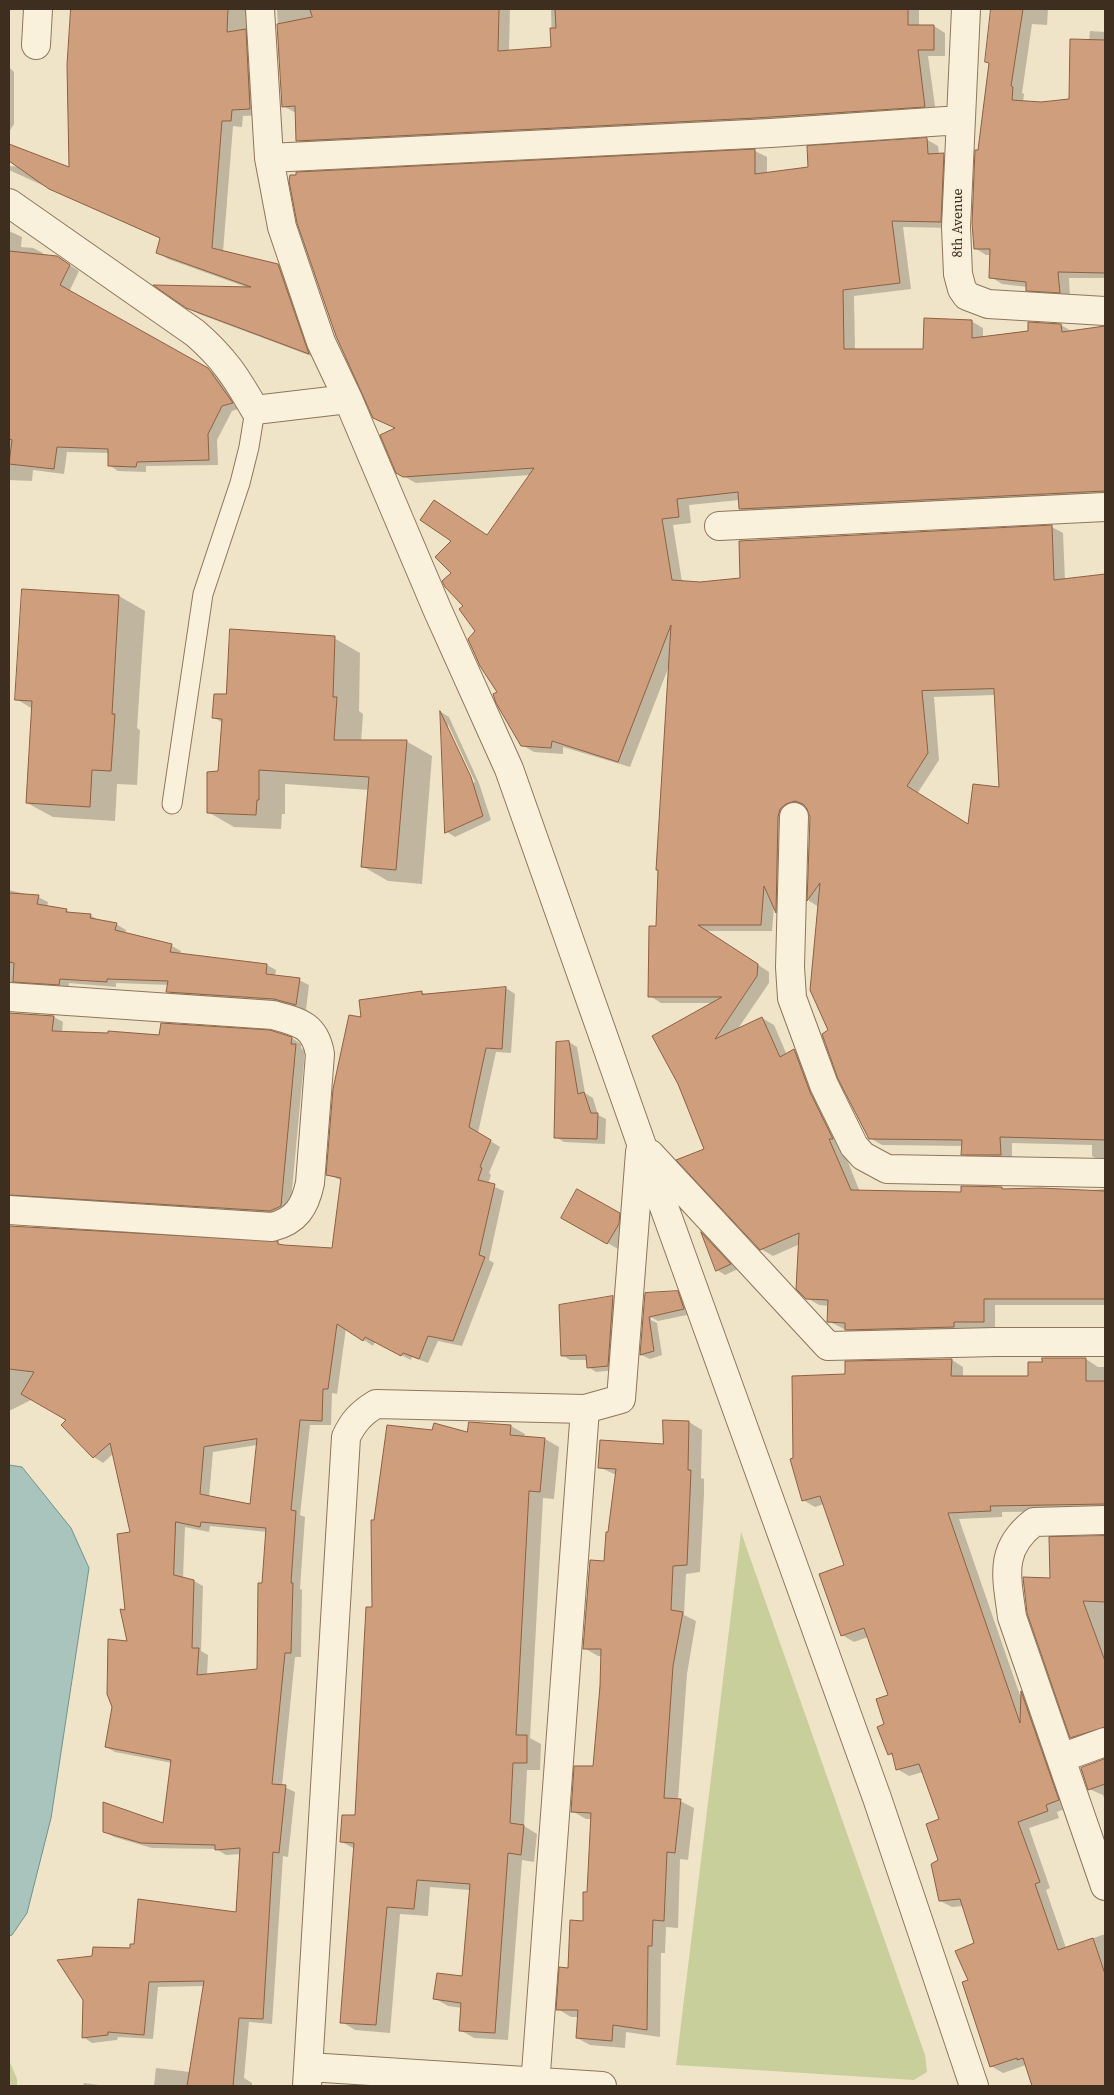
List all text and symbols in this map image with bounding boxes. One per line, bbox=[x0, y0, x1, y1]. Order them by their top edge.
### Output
street label: 8th Avenue bbox=[950, 188, 966, 258]

